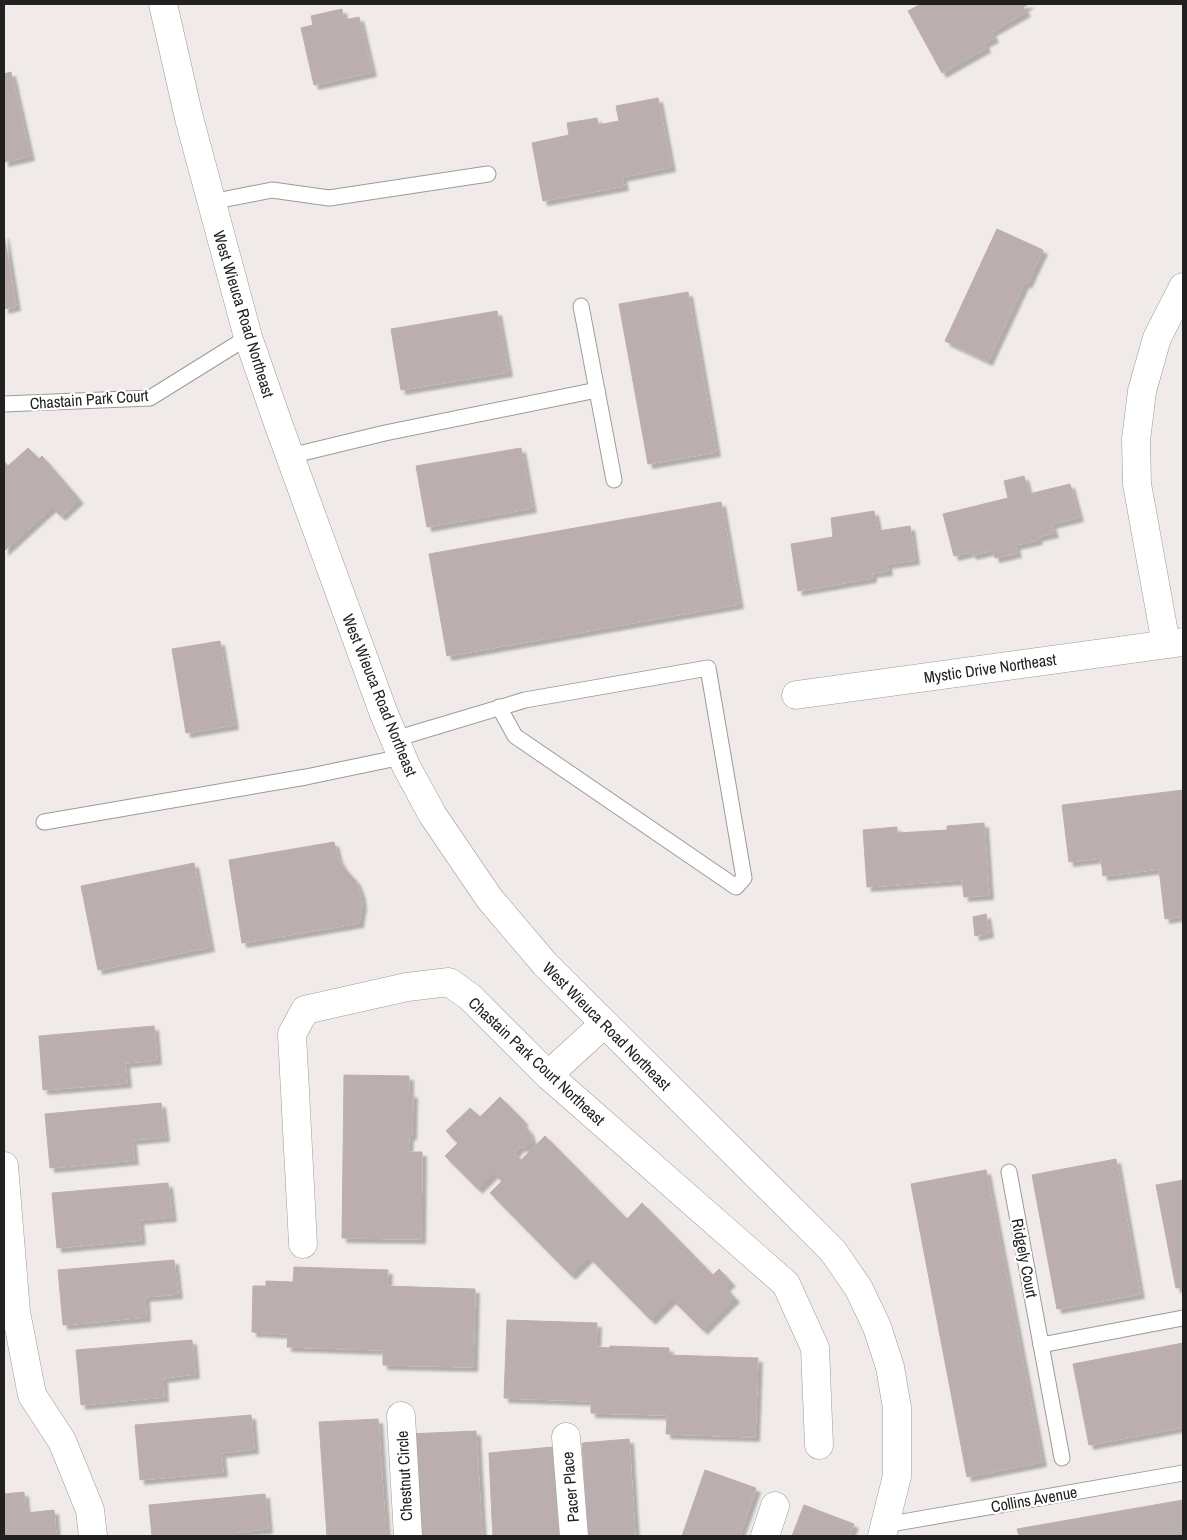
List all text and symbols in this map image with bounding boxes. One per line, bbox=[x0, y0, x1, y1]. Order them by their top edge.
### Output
street label: West Wieuca Road Northeast bbox=[208, 228, 280, 400]
street label: Chastain Park Court bbox=[29, 384, 149, 414]
street label: West Wieuca Road Northeast bbox=[337, 611, 423, 780]
street label: Mystic Drive Northeast bbox=[922, 648, 1058, 688]
street label: West Wieuca Road Northeast bbox=[538, 957, 676, 1095]
street label: Chastain Park Court Northeast bbox=[464, 992, 610, 1130]
street label: Ridgely Court bbox=[1007, 1217, 1044, 1300]
street label: Chestnut Circle bbox=[391, 1430, 417, 1522]
street label: Pacer Place bbox=[556, 1451, 584, 1523]
street label: Collins Avenue bbox=[989, 1481, 1079, 1517]

